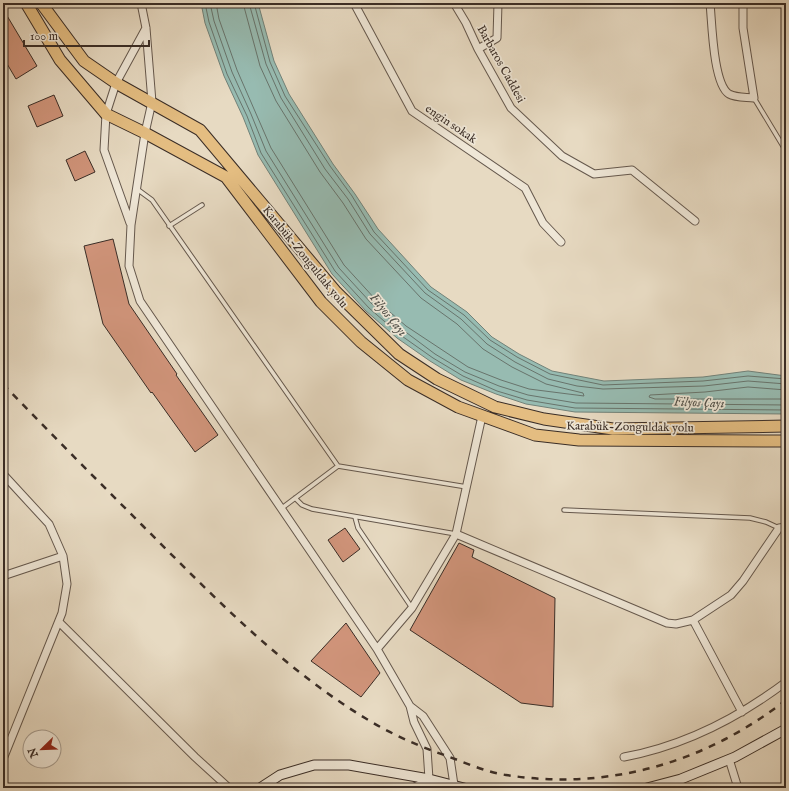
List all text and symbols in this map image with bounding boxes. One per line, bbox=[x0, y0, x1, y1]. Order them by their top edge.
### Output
scale bar bbox=[24, 22, 149, 48]
street label: Barbaros Caddesi bbox=[474, 23, 528, 105]
text: 100 m bbox=[30, 29, 58, 44]
street label: engin sokak bbox=[422, 101, 480, 147]
street label: Karabük-Zonguldak yolu bbox=[259, 203, 351, 311]
water label: Filyos Çayı bbox=[365, 290, 411, 340]
water label: Filyos Çayı bbox=[673, 394, 725, 412]
street label: Karabük-Zonguldak yolu bbox=[566, 418, 694, 436]
north arrow bbox=[22, 729, 62, 769]
text: N bbox=[25, 745, 42, 761]

